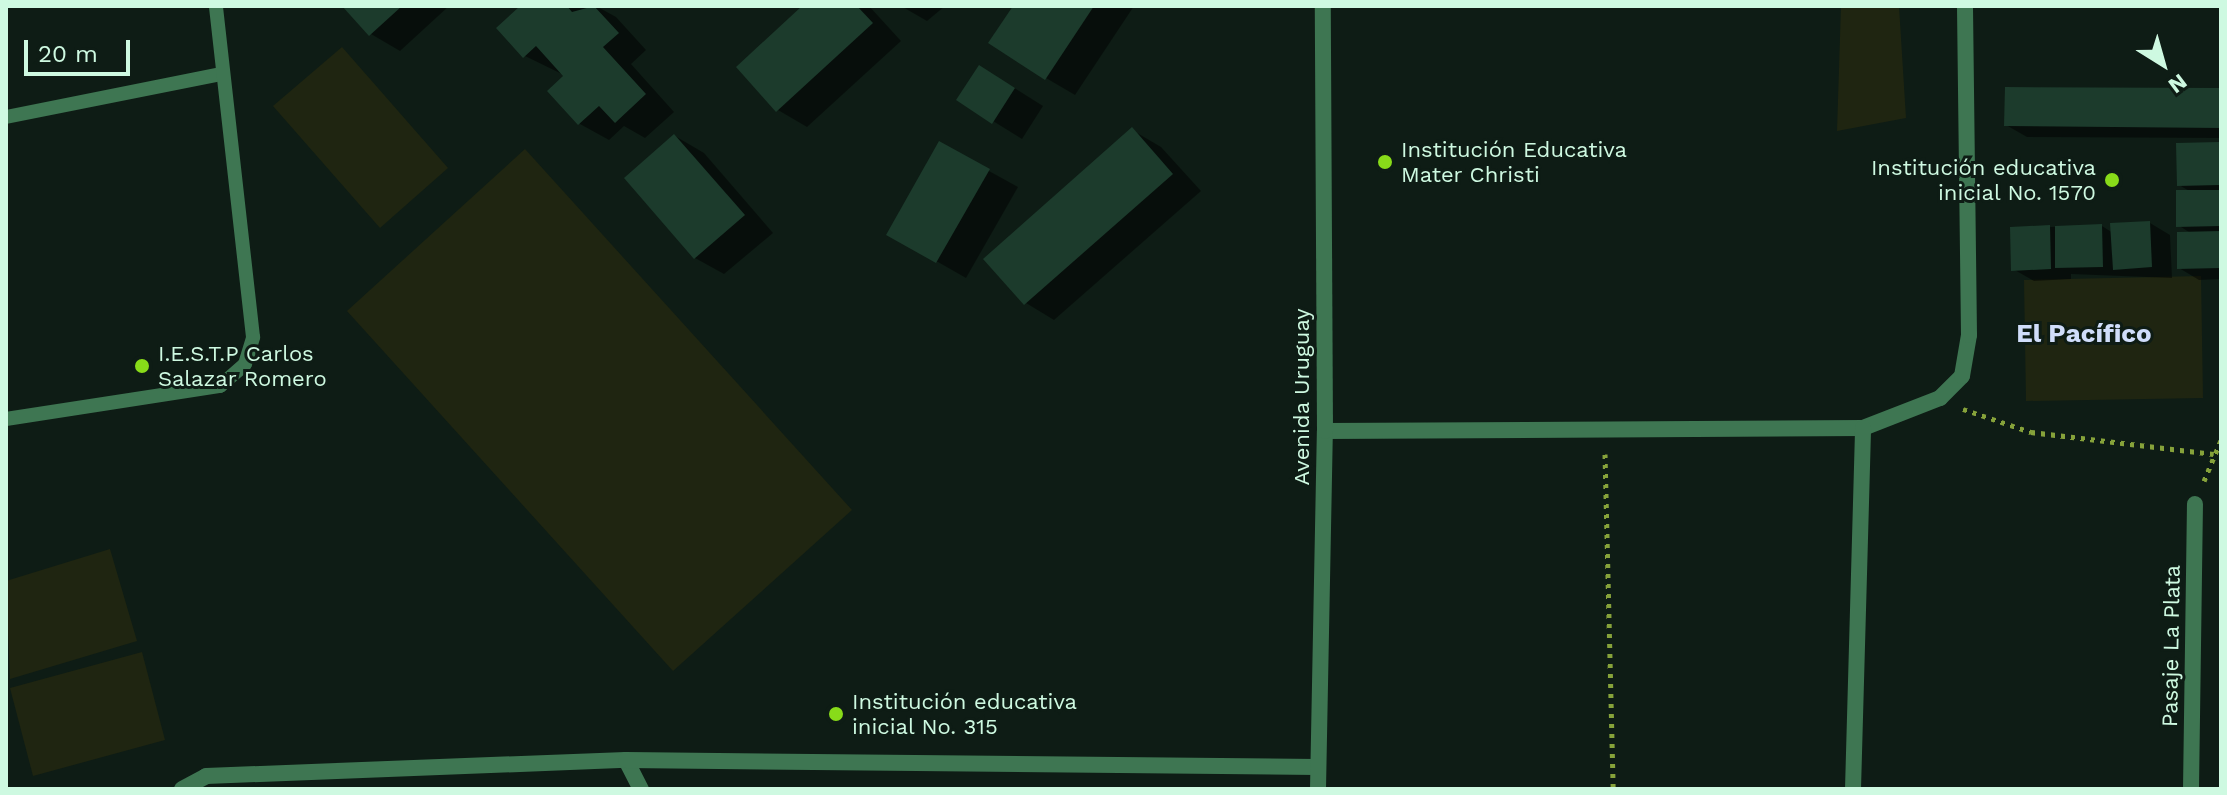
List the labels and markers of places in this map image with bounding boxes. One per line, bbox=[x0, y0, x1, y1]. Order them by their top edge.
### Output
place label: Institución Educativa Mater Christi bbox=[1401, 136, 1627, 188]
marker: Institución Educativa Mater Christi bbox=[1376, 153, 1394, 171]
place label: Institución educativa inicial No. 1570 bbox=[1871, 154, 2096, 206]
marker: Institución educativa inicial No. 1570 bbox=[2103, 171, 2121, 189]
place label: I.E.S.T.P Carlos Salazar Romero bbox=[158, 340, 327, 392]
marker: I.E.S.T.P Carlos Salazar Romero bbox=[133, 357, 151, 375]
place label: Institución educativa inicial No. 315 bbox=[852, 688, 1077, 740]
marker: Institución educativa inicial No. 315 bbox=[827, 705, 845, 723]

